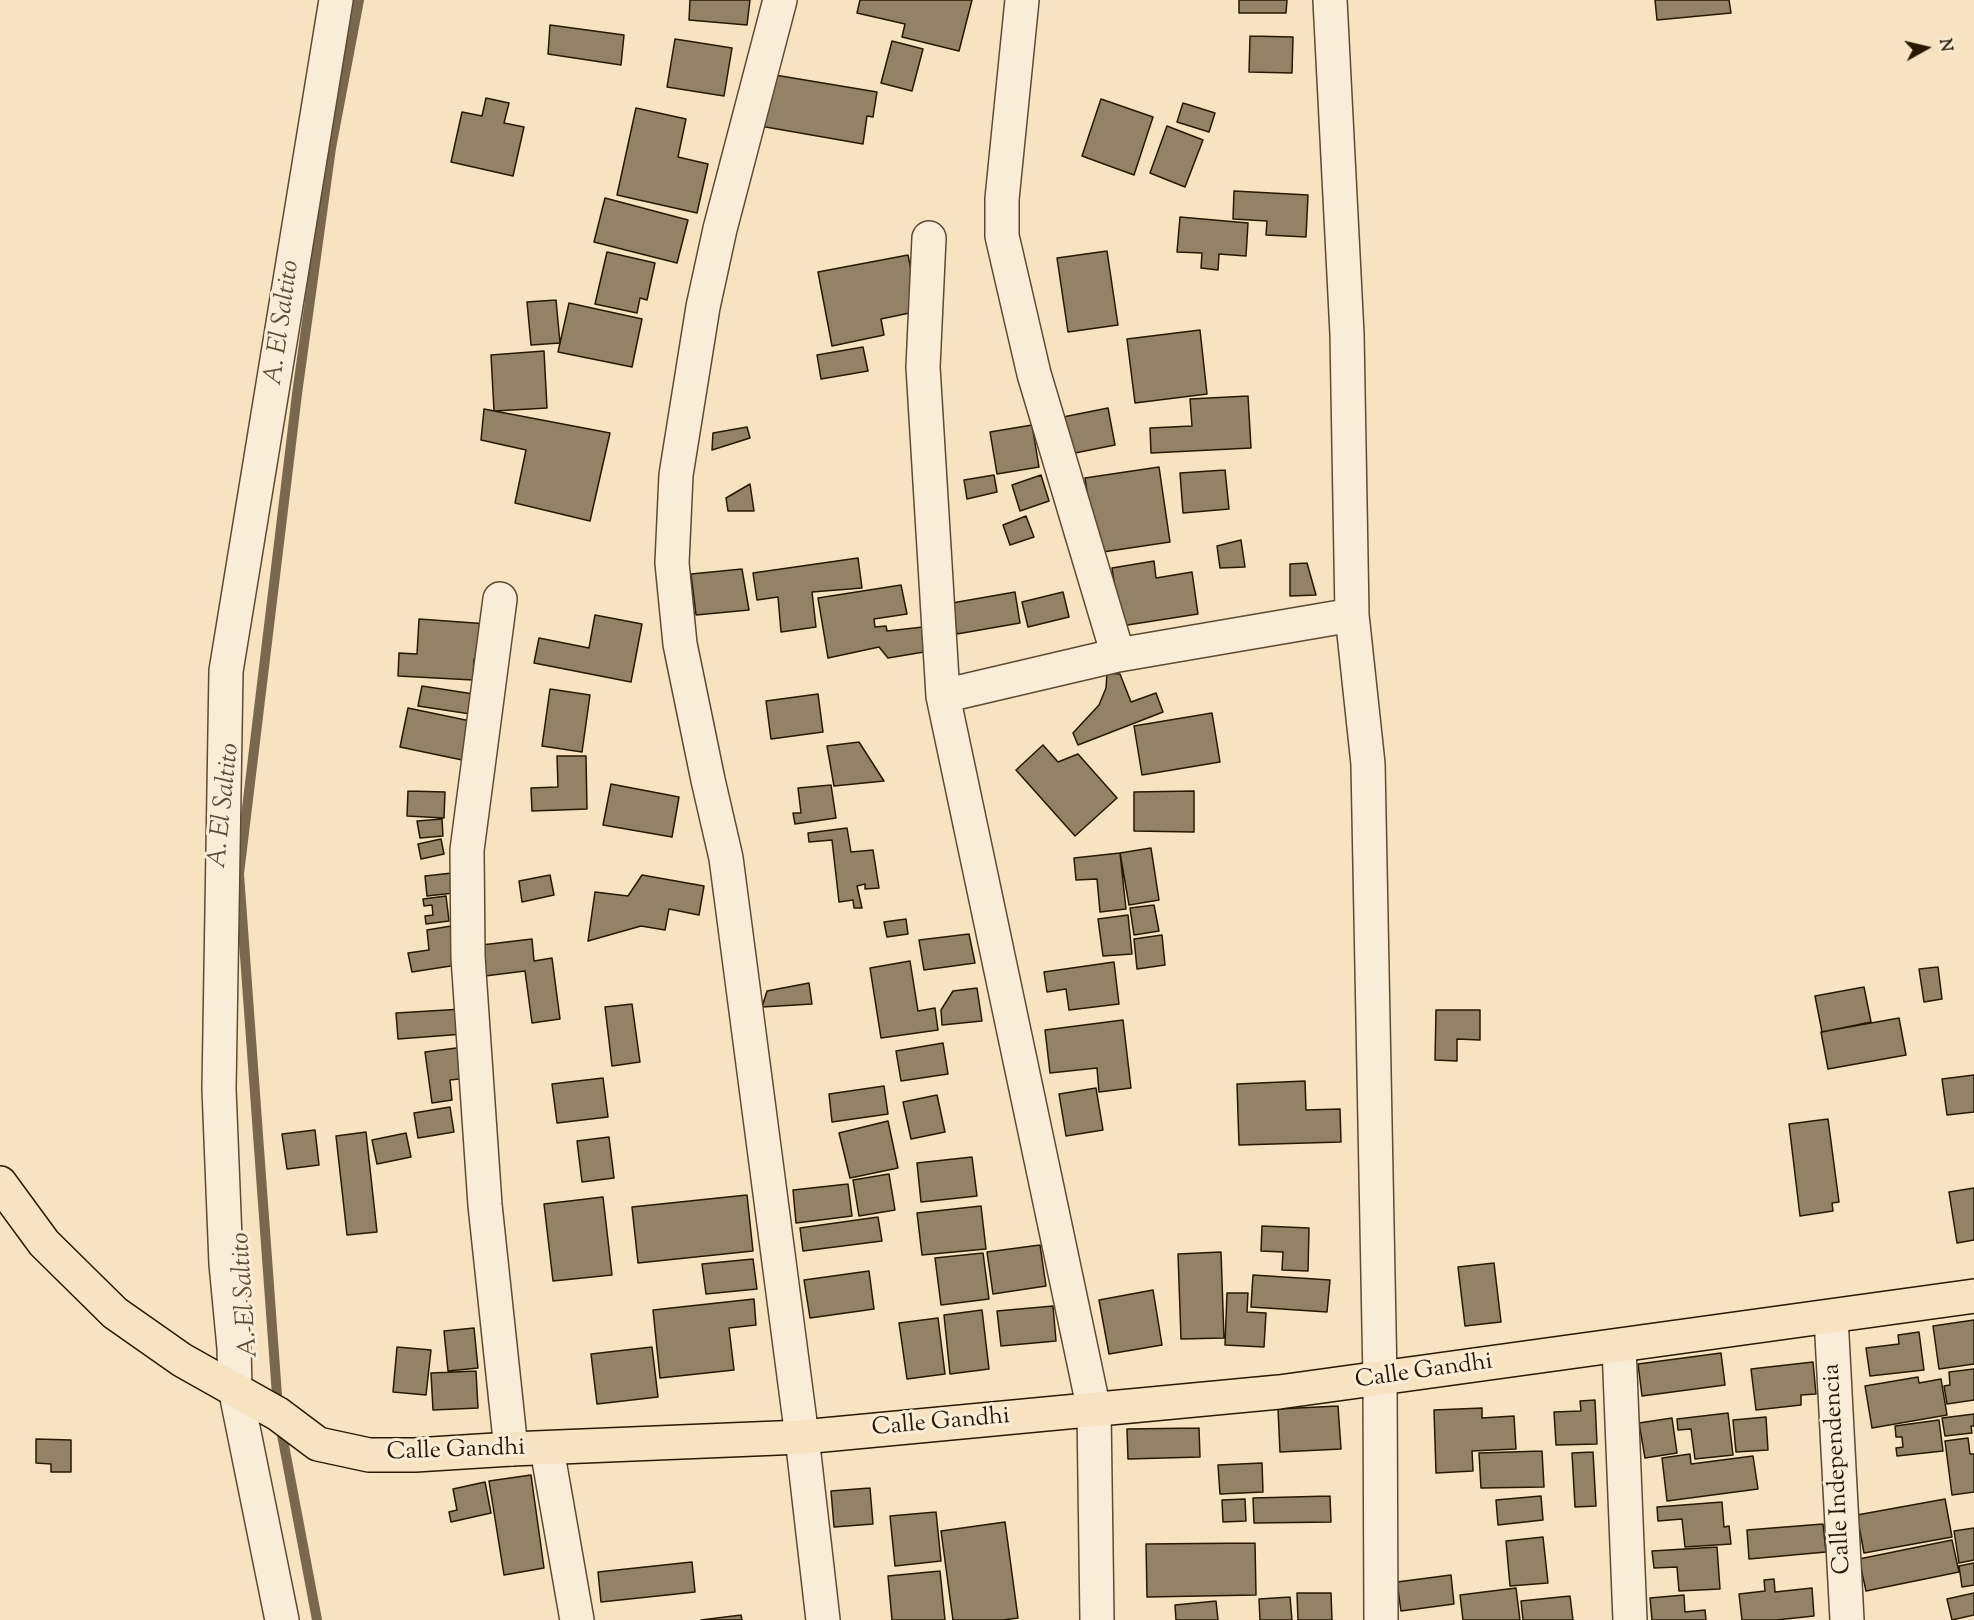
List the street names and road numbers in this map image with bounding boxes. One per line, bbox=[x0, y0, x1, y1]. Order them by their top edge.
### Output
street label: Calle Gandhi bbox=[1353, 1349, 1495, 1397]
street label: Calle Independencia bbox=[1819, 1363, 1859, 1575]
street label: Calle Gandhi bbox=[871, 1404, 1011, 1444]
street label: Calle Gandhi bbox=[386, 1435, 526, 1469]

